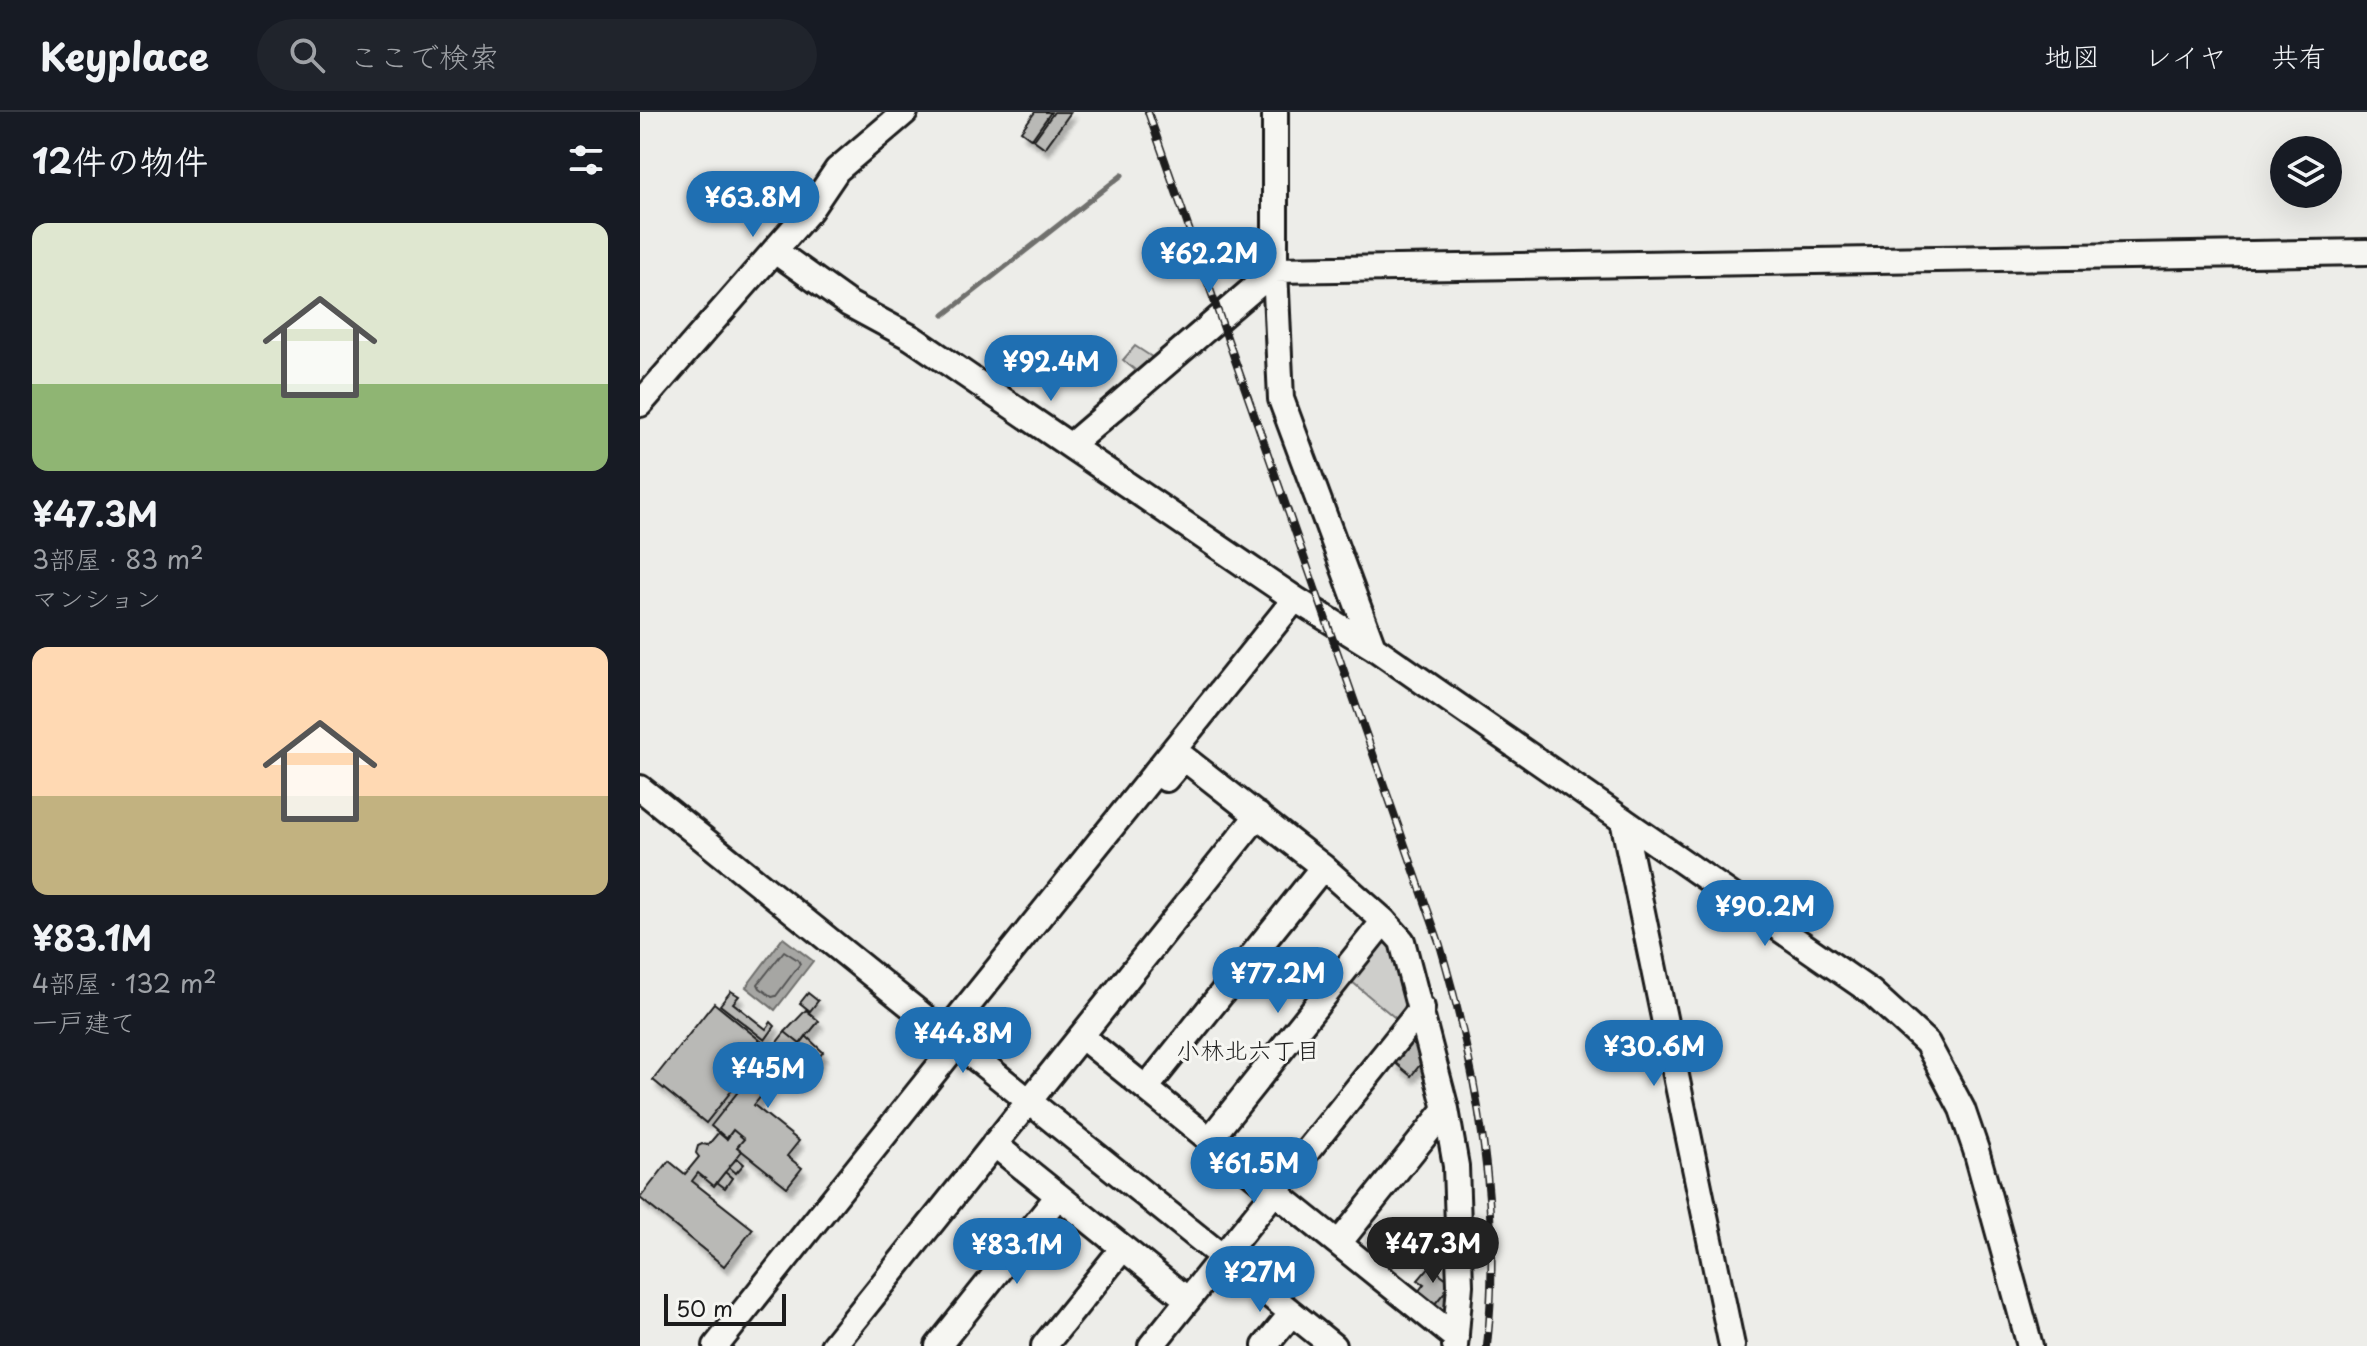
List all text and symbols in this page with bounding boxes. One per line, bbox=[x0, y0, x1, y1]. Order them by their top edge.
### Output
search box bbox=[257, 19, 817, 91]
text: Keyplace bbox=[40, 27, 209, 84]
icon: search bbox=[285, 33, 329, 77]
text: ここで検索 bbox=[349, 33, 499, 78]
text: 地図 bbox=[2044, 34, 2100, 77]
text: レイヤ bbox=[2144, 34, 2227, 77]
text: 共有 bbox=[2271, 34, 2327, 77]
text: 12件の物件 bbox=[32, 134, 208, 186]
map controls bbox=[2270, 136, 2342, 208]
button: layers bbox=[2270, 136, 2342, 208]
icon: filters bbox=[564, 138, 608, 182]
pin: ¥63.8M bbox=[688, 171, 818, 239]
text: ¥63.8M bbox=[704, 177, 802, 216]
pin: ¥62.2M bbox=[1144, 227, 1274, 295]
text: ¥62.2M bbox=[1160, 233, 1258, 272]
icon: home bbox=[248, 275, 392, 419]
pin: ¥92.4M bbox=[986, 335, 1116, 403]
text: ¥92.4M bbox=[1002, 341, 1100, 380]
text: ¥47.3M bbox=[32, 487, 158, 539]
text: 3部屋 · 83 m² bbox=[32, 539, 204, 578]
text: マンション bbox=[32, 578, 161, 617]
icon: home bbox=[248, 699, 392, 843]
pin: ¥90.2M bbox=[1700, 880, 1830, 948]
text: ¥90.2M bbox=[1715, 886, 1815, 925]
text: ¥83.1M bbox=[32, 911, 152, 963]
pin: ¥77.2M bbox=[1213, 947, 1343, 1015]
text: ¥77.2M bbox=[1230, 953, 1326, 992]
text: 4部屋 · 132 m² bbox=[32, 963, 217, 1002]
text: 一戸建て bbox=[32, 1002, 136, 1041]
pin: ¥44.8M bbox=[898, 1007, 1028, 1075]
text: ¥44.8M bbox=[913, 1013, 1013, 1052]
pin: ¥30.6M bbox=[1589, 1020, 1719, 1088]
text: ¥30.6M bbox=[1603, 1026, 1705, 1065]
district label: 小林北六丁目 bbox=[1176, 1031, 1320, 1067]
pin: ¥45M bbox=[721, 1042, 815, 1110]
text: ¥45M bbox=[731, 1048, 805, 1087]
pin: ¥61.5M bbox=[1189, 1137, 1319, 1205]
text: ¥61.5M bbox=[1209, 1143, 1299, 1182]
pin: ¥47.3M bbox=[1368, 1217, 1498, 1285]
pin: ¥83.1M bbox=[952, 1218, 1082, 1286]
text: ¥47.3M bbox=[1385, 1223, 1481, 1262]
text: ¥83.1M bbox=[971, 1224, 1063, 1263]
pin: ¥27M bbox=[1213, 1246, 1307, 1314]
text: ¥27M bbox=[1224, 1252, 1296, 1291]
scale bar bbox=[664, 1290, 786, 1326]
text: 50 m bbox=[676, 1291, 733, 1324]

